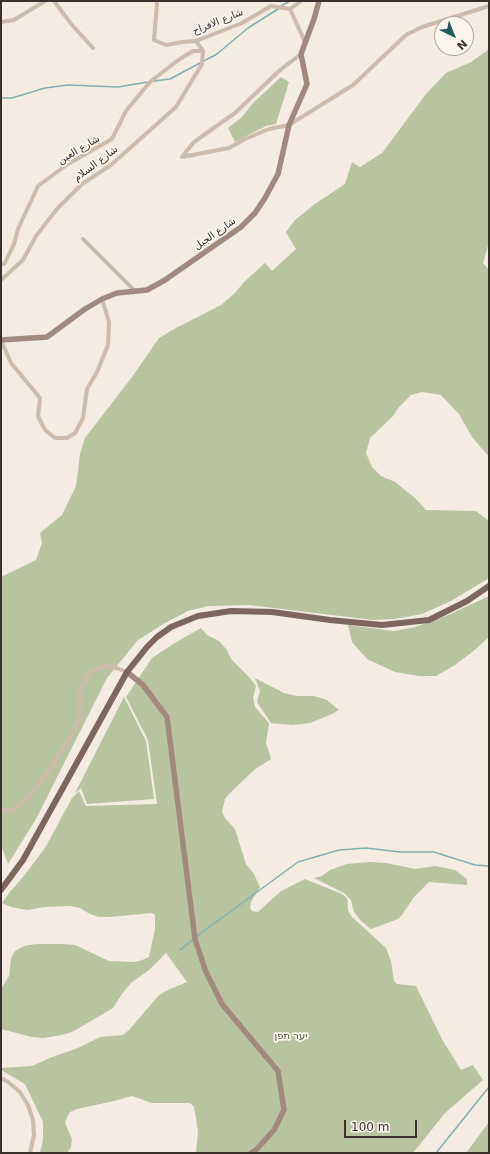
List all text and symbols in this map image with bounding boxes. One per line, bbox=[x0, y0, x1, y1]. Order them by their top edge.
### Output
street label: شارع الافراح bbox=[191, 6, 245, 38]
north arrow bbox=[434, 16, 474, 56]
text: N bbox=[454, 37, 470, 52]
street label: شارع العين bbox=[56, 133, 102, 167]
street label: شارع السلام bbox=[72, 143, 120, 185]
street label: شارع الجبل bbox=[192, 215, 238, 253]
park label: יער תפן bbox=[275, 1030, 307, 1042]
scale bar bbox=[346, 1112, 419, 1138]
text: 100 m bbox=[351, 1120, 389, 1134]

